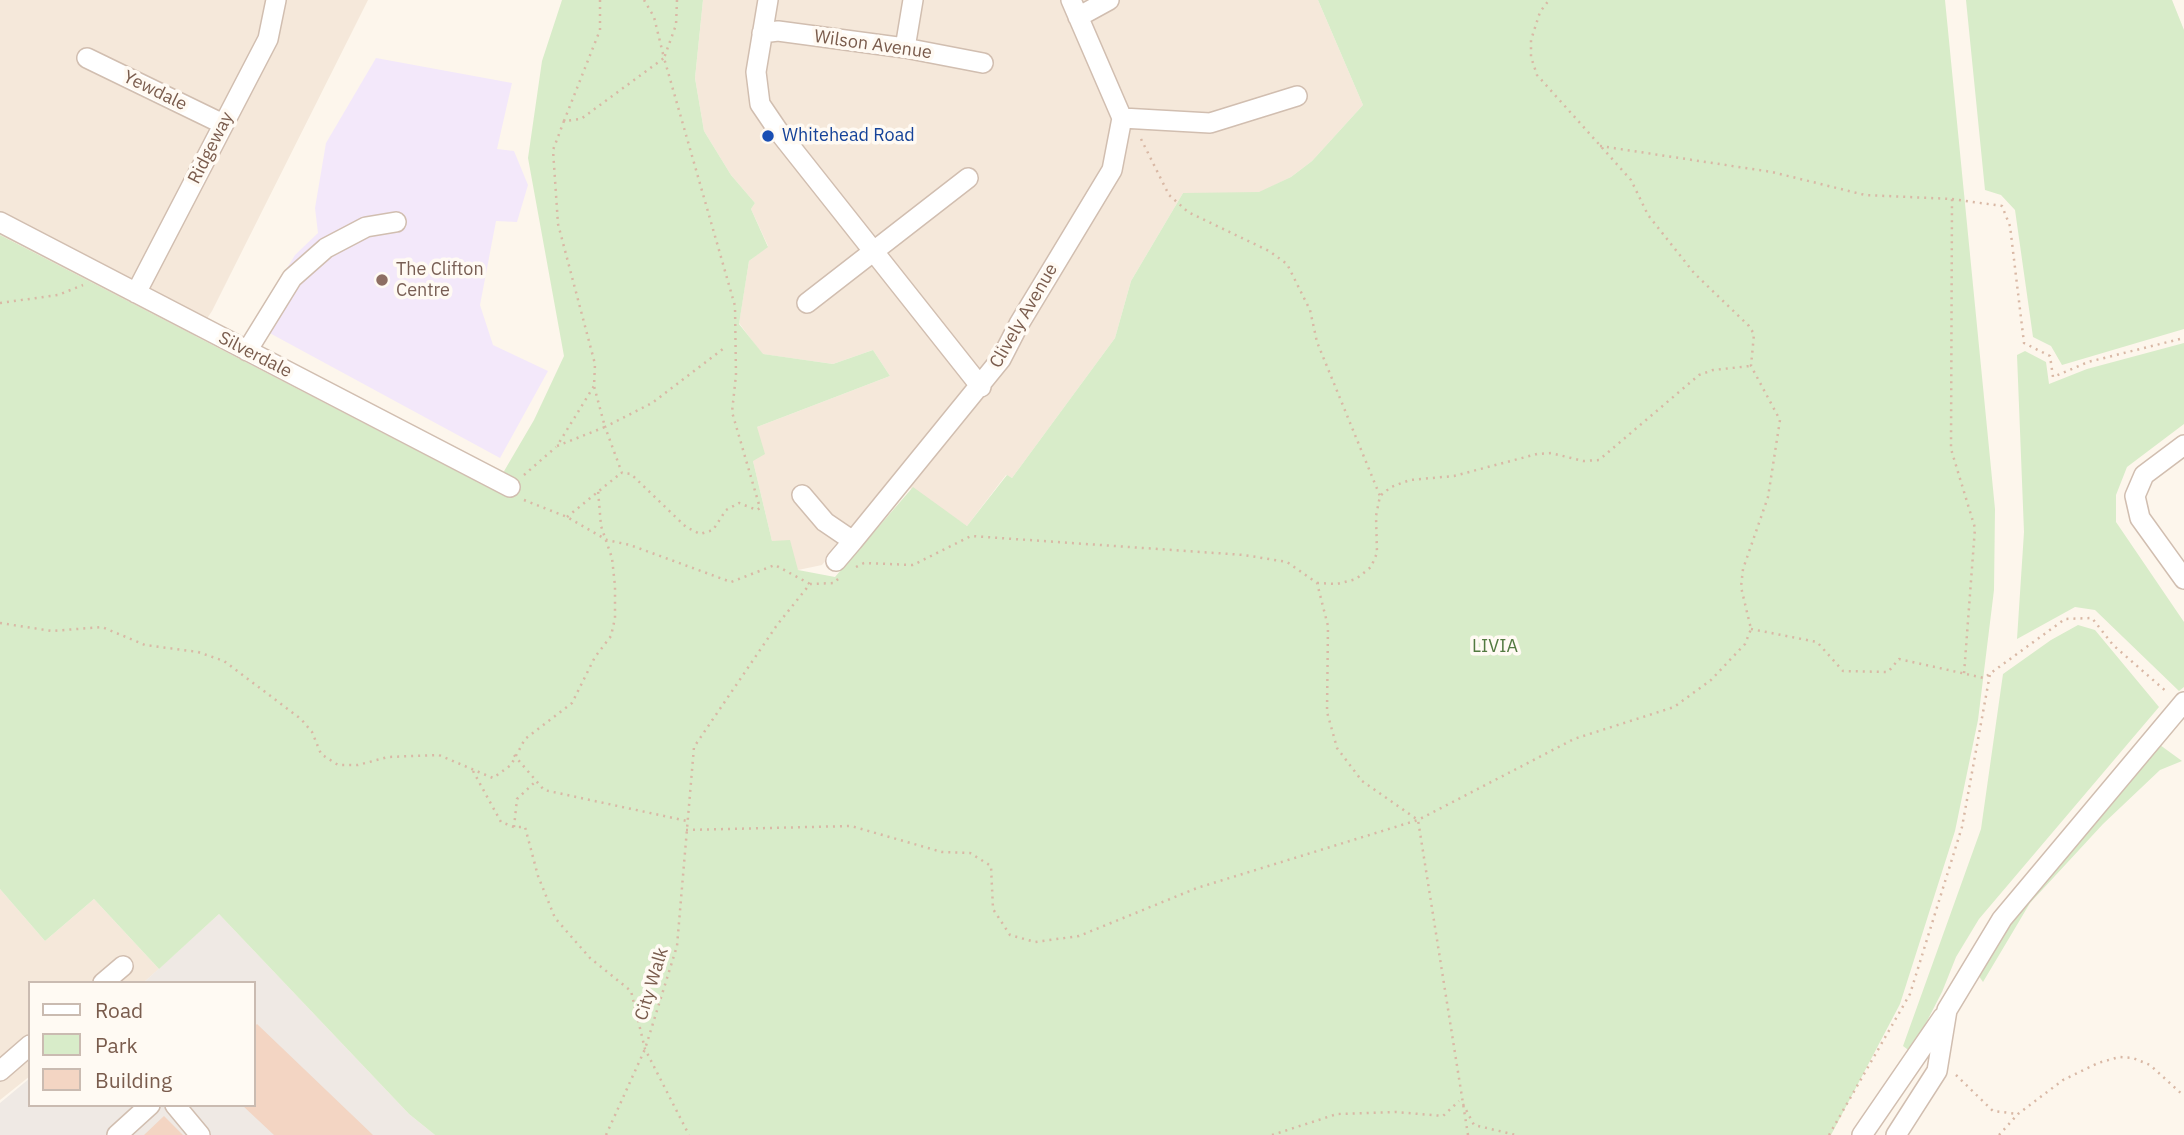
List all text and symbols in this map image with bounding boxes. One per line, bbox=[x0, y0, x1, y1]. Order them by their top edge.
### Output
street label: Wilson Avenue bbox=[813, 26, 933, 64]
street label: Yewdale bbox=[120, 66, 190, 116]
street label: Ridgeway bbox=[184, 108, 238, 188]
place label: Whitehead Road bbox=[782, 125, 915, 147]
marker: Whitehead Road bbox=[760, 128, 776, 144]
place label: The Clifton Centre bbox=[396, 259, 484, 302]
street label: Clively Avenue bbox=[985, 260, 1063, 372]
marker: The Clifton Centre bbox=[374, 272, 390, 288]
street label: Silverdale bbox=[215, 327, 295, 383]
park label: LIVIA bbox=[1472, 636, 1518, 658]
street label: City Walk bbox=[631, 945, 673, 1023]
legend bbox=[28, 981, 256, 1107]
text: Road bbox=[95, 996, 143, 1024]
text: Park bbox=[95, 1031, 138, 1059]
text: Building bbox=[95, 1066, 172, 1094]

